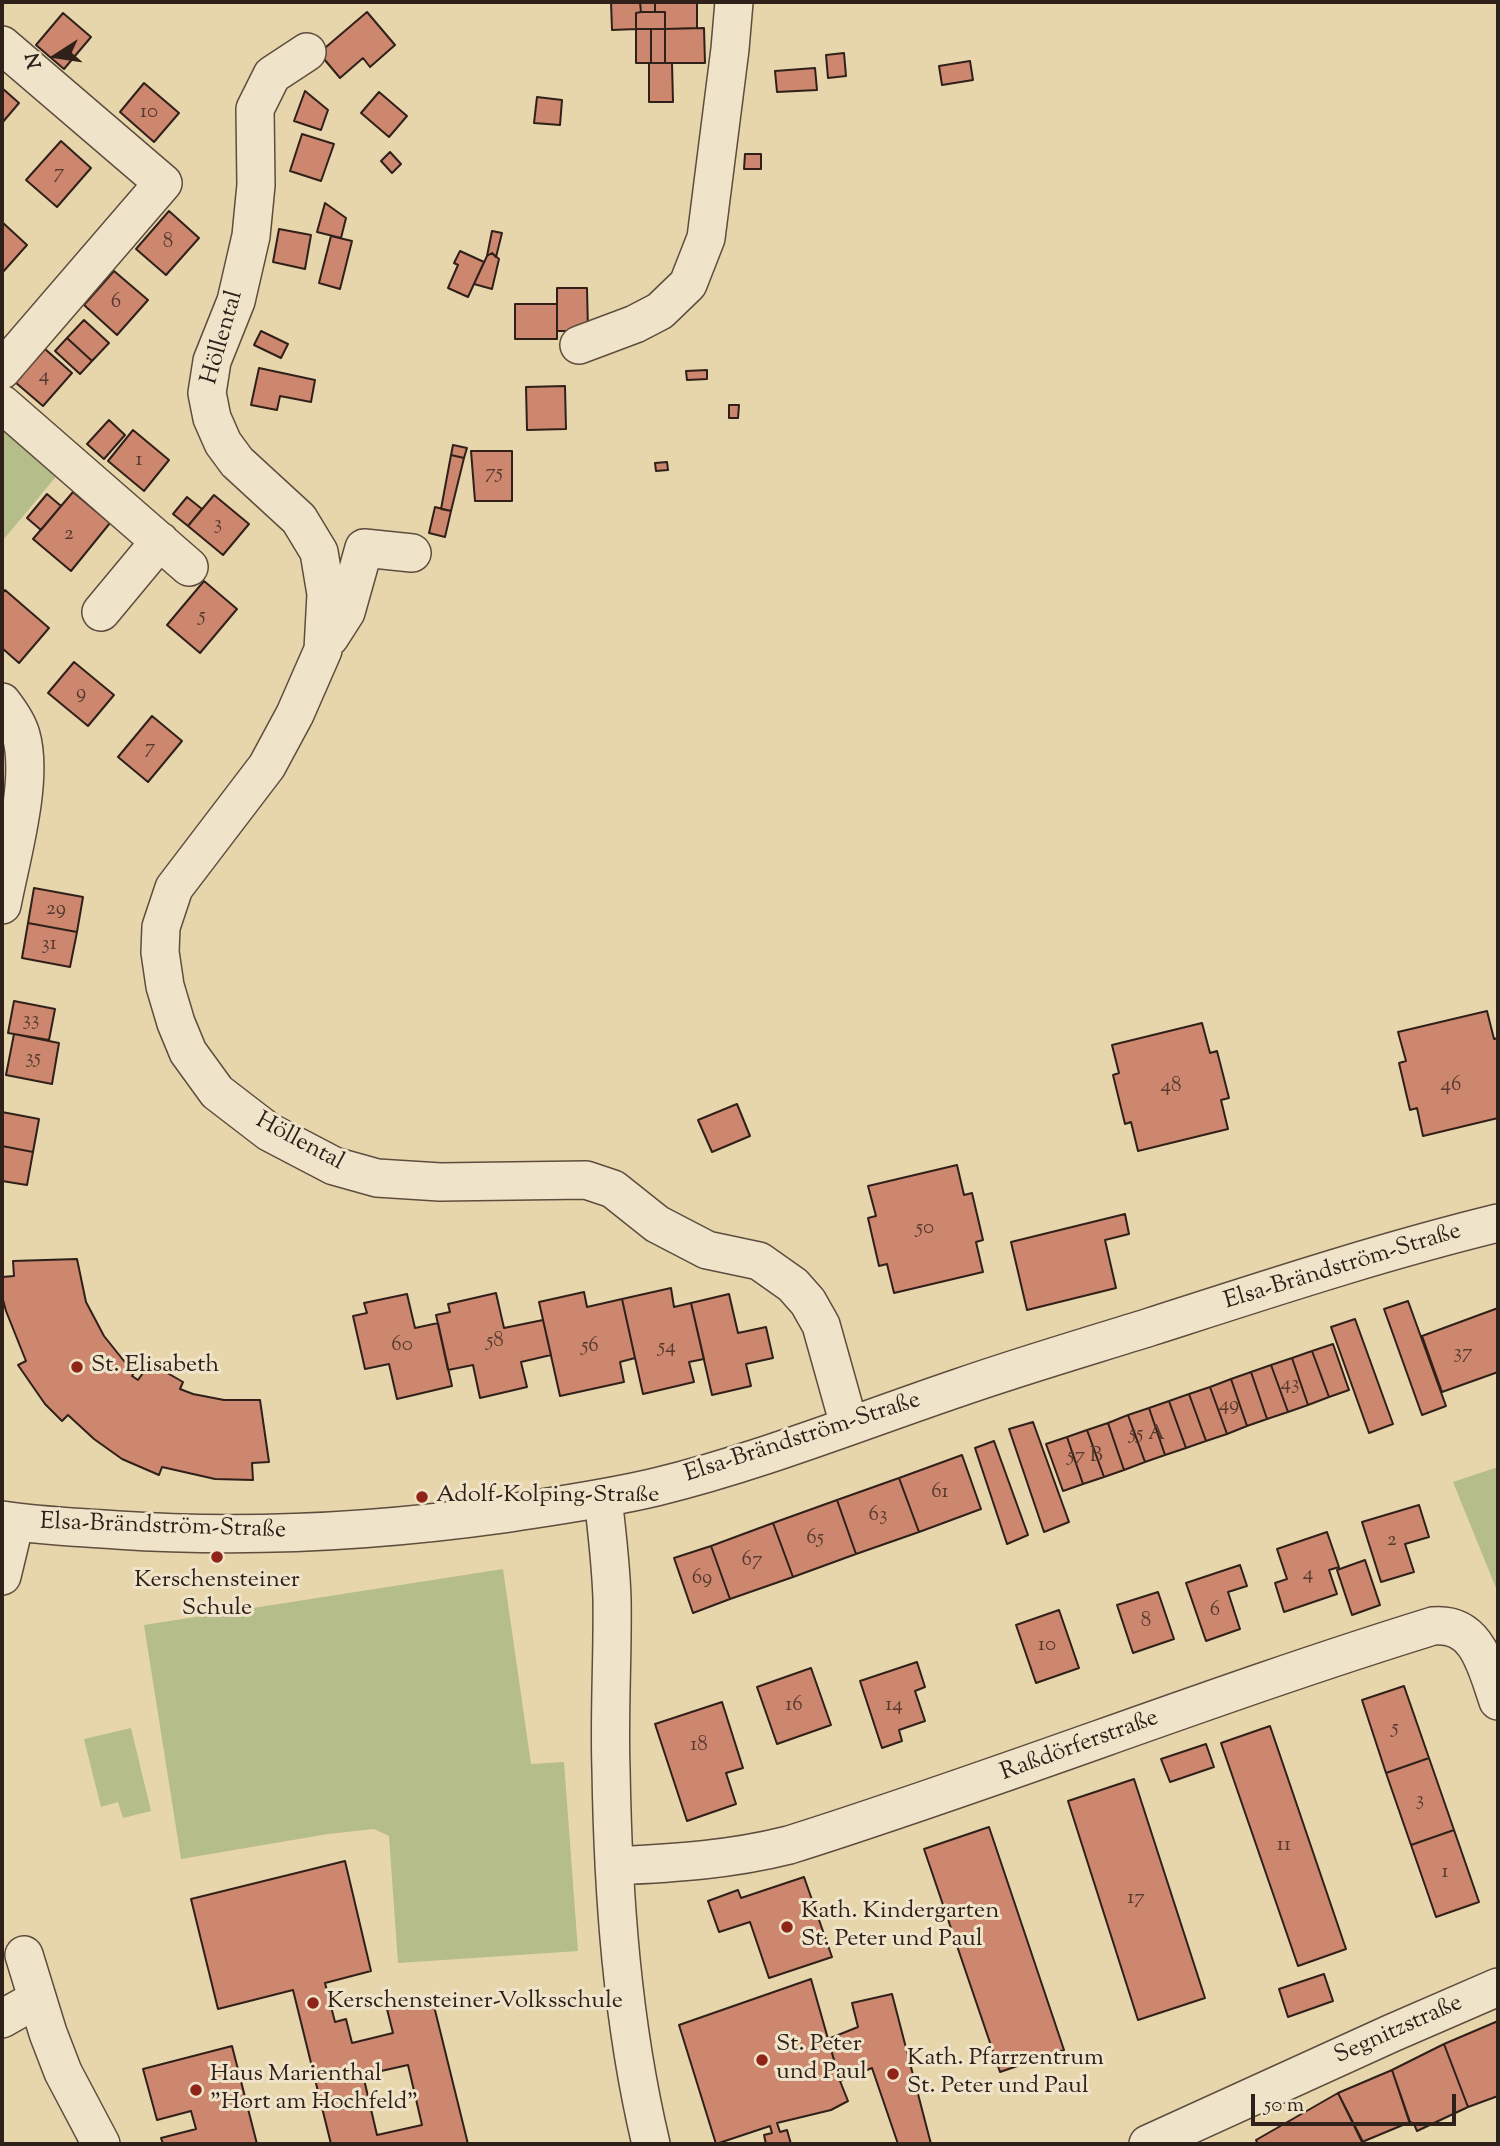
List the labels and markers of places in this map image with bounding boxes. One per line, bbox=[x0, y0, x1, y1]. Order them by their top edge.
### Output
place label: St. Elisabeth bbox=[91, 1353, 219, 1381]
marker: St. Elisabeth bbox=[69, 1359, 85, 1375]
place label: Adolf-Kolping-Straße bbox=[436, 1483, 659, 1511]
marker: Adolf-Kolping-Straße bbox=[414, 1489, 430, 1505]
marker: Kerschensteiner Schule bbox=[209, 1549, 225, 1565]
place label: Kerschensteiner Schule bbox=[134, 1568, 300, 1624]
place label: Kath. Kindergarten St. Peter und Paul bbox=[801, 1899, 999, 1955]
marker: Kath. Kindergarten St. Peter und Paul bbox=[779, 1919, 795, 1935]
place label: Kerschensteiner-Volksschule bbox=[327, 1989, 623, 2017]
marker: Kerschensteiner-Volksschule bbox=[305, 1995, 321, 2011]
place label: St. Peter und Paul bbox=[776, 2032, 867, 2088]
place label: Kath. Pfarrzentrum St. Peter und Paul bbox=[907, 2046, 1104, 2102]
marker: St. Peter und Paul bbox=[754, 2052, 770, 2068]
place label: Haus Marienthal "Hort am Hochfeld" bbox=[210, 2062, 418, 2118]
marker: Kath. Pfarrzentrum St. Peter und Paul bbox=[885, 2066, 901, 2082]
marker: Haus Marienthal "Hort am Hochfeld" bbox=[188, 2082, 204, 2098]

